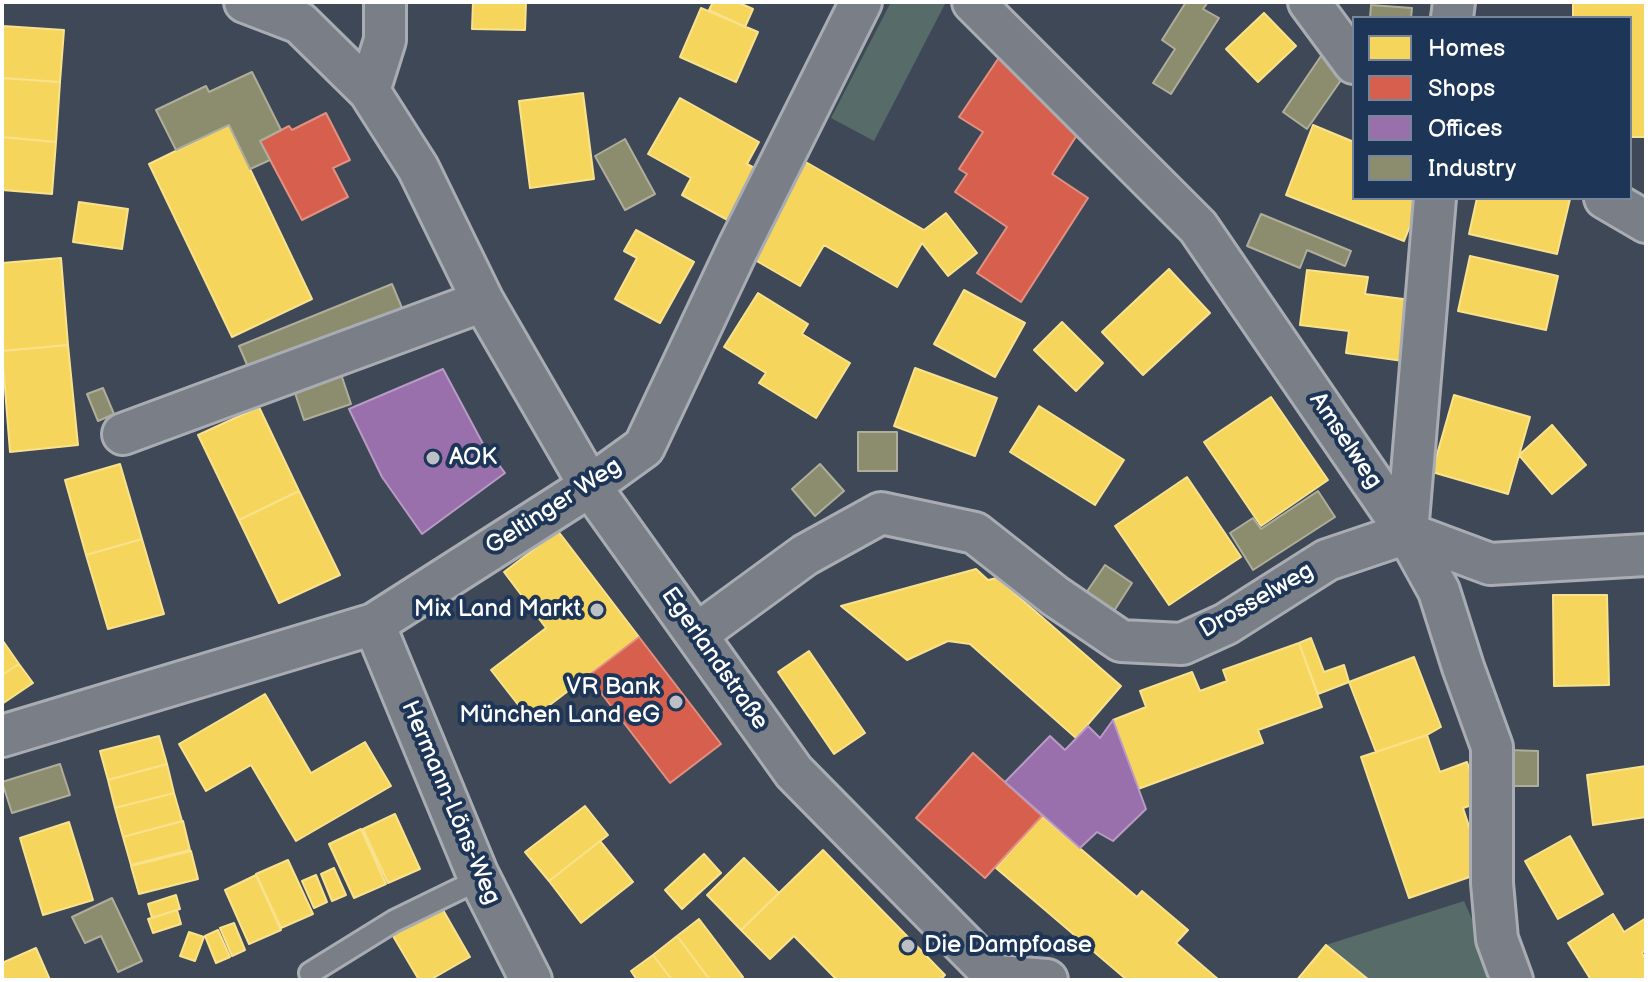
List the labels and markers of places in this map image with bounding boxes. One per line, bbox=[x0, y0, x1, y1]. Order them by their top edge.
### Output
place label: AOK bbox=[449, 444, 497, 472]
marker: AOK bbox=[424, 449, 442, 467]
place label: Mix Land Markt bbox=[414, 596, 581, 624]
marker: Mix Land Markt bbox=[588, 601, 606, 619]
place label: VR Bank München Land eG bbox=[459, 674, 660, 730]
marker: VR Bank München Land eG bbox=[667, 693, 685, 711]
place label: Die Dampfoase bbox=[924, 932, 1092, 960]
marker: Die Dampfoase bbox=[899, 937, 917, 955]

